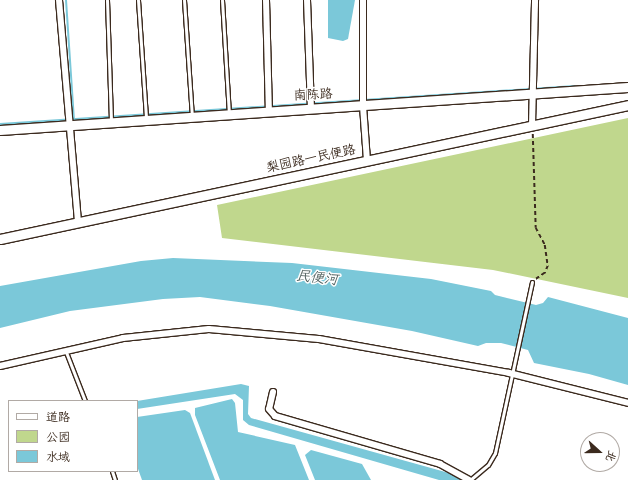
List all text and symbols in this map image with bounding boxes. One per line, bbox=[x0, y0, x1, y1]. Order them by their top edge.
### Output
street label: 南陈路 bbox=[293, 86, 333, 104]
street label: 梨园路一民便路 bbox=[265, 142, 357, 176]
water label: 民便河 bbox=[295, 267, 339, 289]
legend bbox=[8, 400, 138, 472]
text: 道路 bbox=[46, 410, 70, 424]
text: 公园 bbox=[46, 430, 70, 444]
north arrow bbox=[580, 432, 620, 472]
text: 北 bbox=[603, 449, 619, 464]
text: 水域 bbox=[46, 450, 70, 464]

